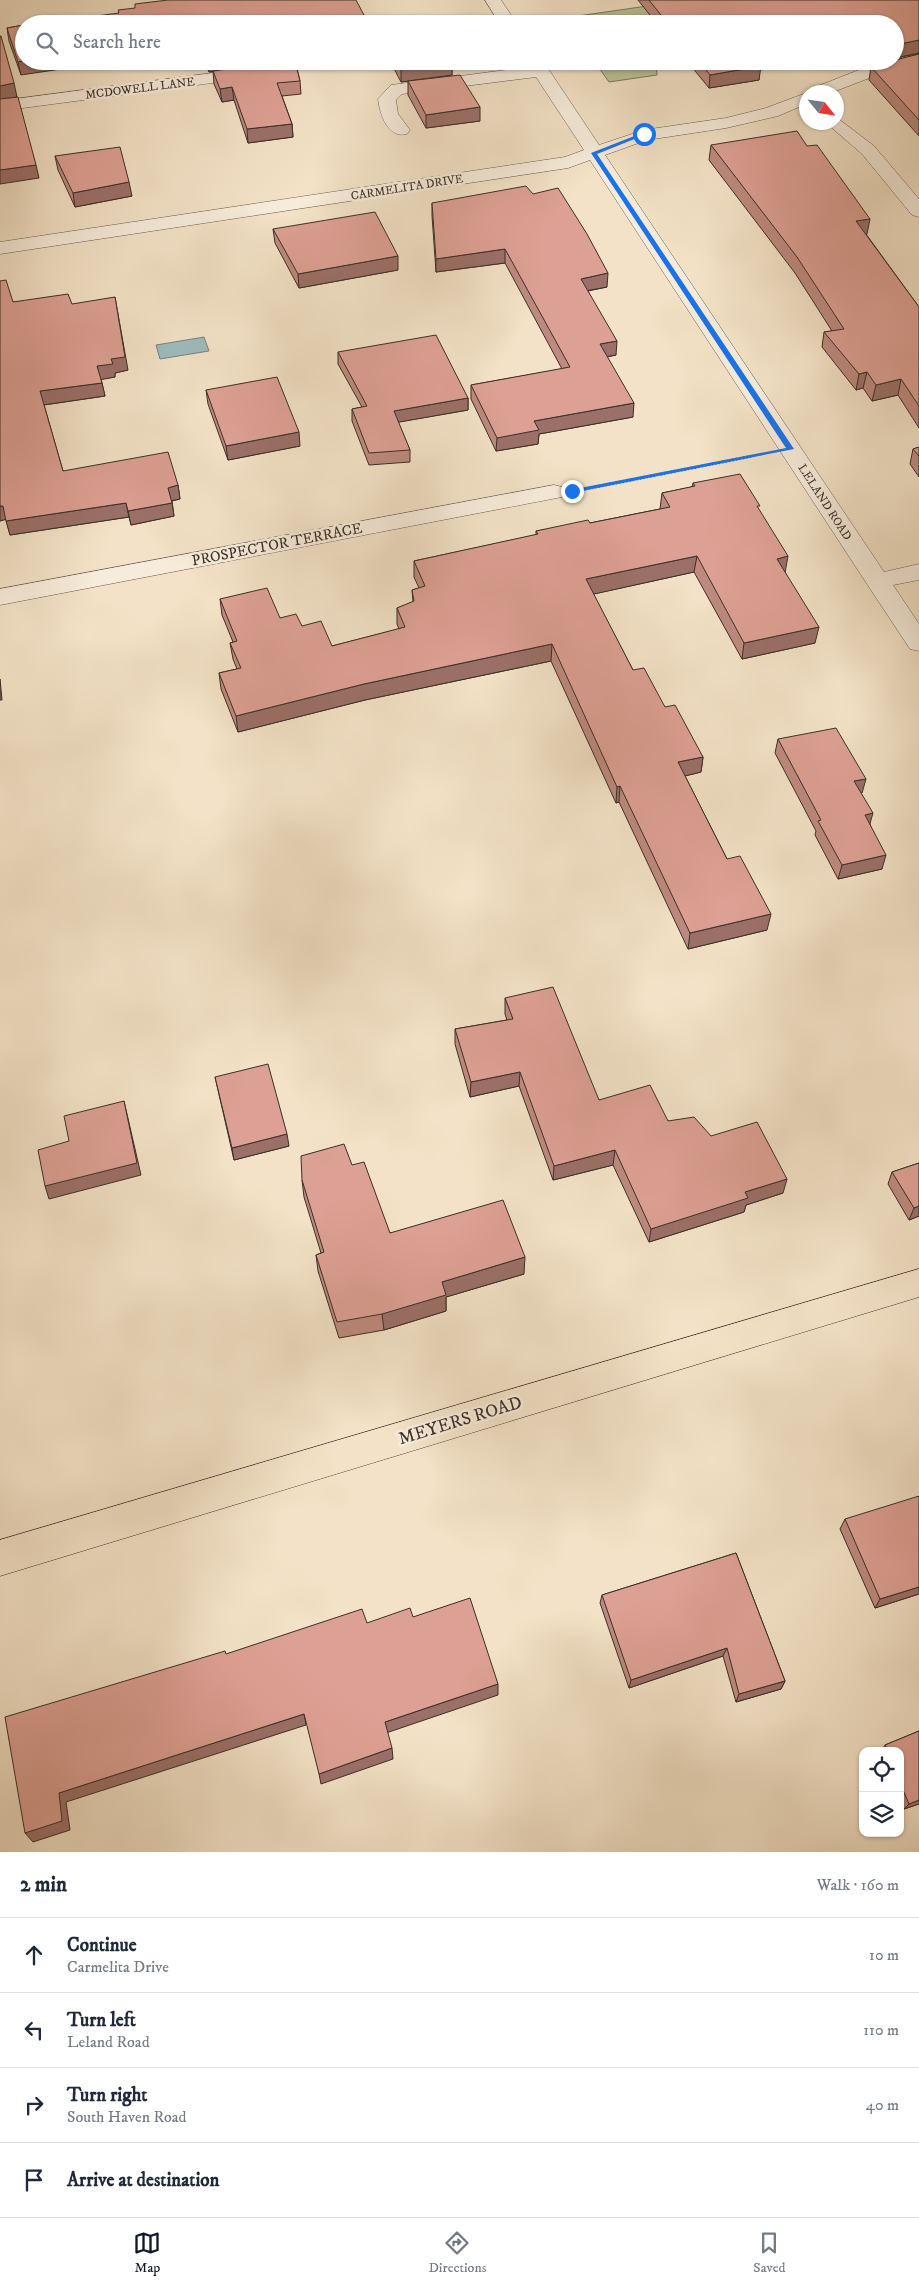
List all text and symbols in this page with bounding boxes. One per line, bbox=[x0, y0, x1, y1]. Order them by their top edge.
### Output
search box bbox=[15, 15, 904, 70]
icon: search bbox=[33, 29, 61, 57]
text: Search here bbox=[73, 31, 161, 54]
street label: MCDOWELL LANE bbox=[84, 74, 196, 103]
north arrow bbox=[799, 85, 844, 130]
route start bbox=[633, 123, 656, 146]
street label: CARMELITA DRIVE bbox=[350, 171, 465, 204]
street label: LELAND ROAD bbox=[794, 461, 855, 543]
route end bbox=[561, 480, 584, 503]
street label: PROSPECTOR TERRACE bbox=[190, 519, 364, 570]
street label: MEYERS ROAD bbox=[396, 1392, 525, 1450]
map controls bbox=[859, 1747, 904, 1837]
button: locate bbox=[859, 1747, 904, 1792]
button: layers bbox=[859, 1792, 904, 1837]
text: 2 min bbox=[20, 1872, 67, 1898]
text: Walk · 160 m bbox=[817, 1875, 899, 1895]
text: Continue bbox=[67, 1934, 137, 1957]
icon: ahead bbox=[20, 1941, 48, 1969]
text: 10 m bbox=[869, 1945, 899, 1965]
text: Carmelita Drive bbox=[67, 1957, 169, 1977]
text: Turn left bbox=[67, 2009, 136, 2032]
icon: left bbox=[20, 2016, 48, 2044]
text: 110 m bbox=[863, 2020, 899, 2040]
text: Leland Road bbox=[67, 2032, 150, 2052]
text: Turn right bbox=[67, 2084, 147, 2107]
icon: right bbox=[20, 2091, 48, 2119]
text: 40 m bbox=[866, 2095, 899, 2115]
text: South Haven Road bbox=[67, 2107, 187, 2127]
icon: arrive bbox=[20, 2166, 48, 2194]
text: Arrive at destination bbox=[67, 2169, 219, 2192]
tab: Map bbox=[133, 2229, 161, 2277]
tab: Directions bbox=[428, 2229, 486, 2277]
tab: Saved bbox=[753, 2229, 786, 2277]

